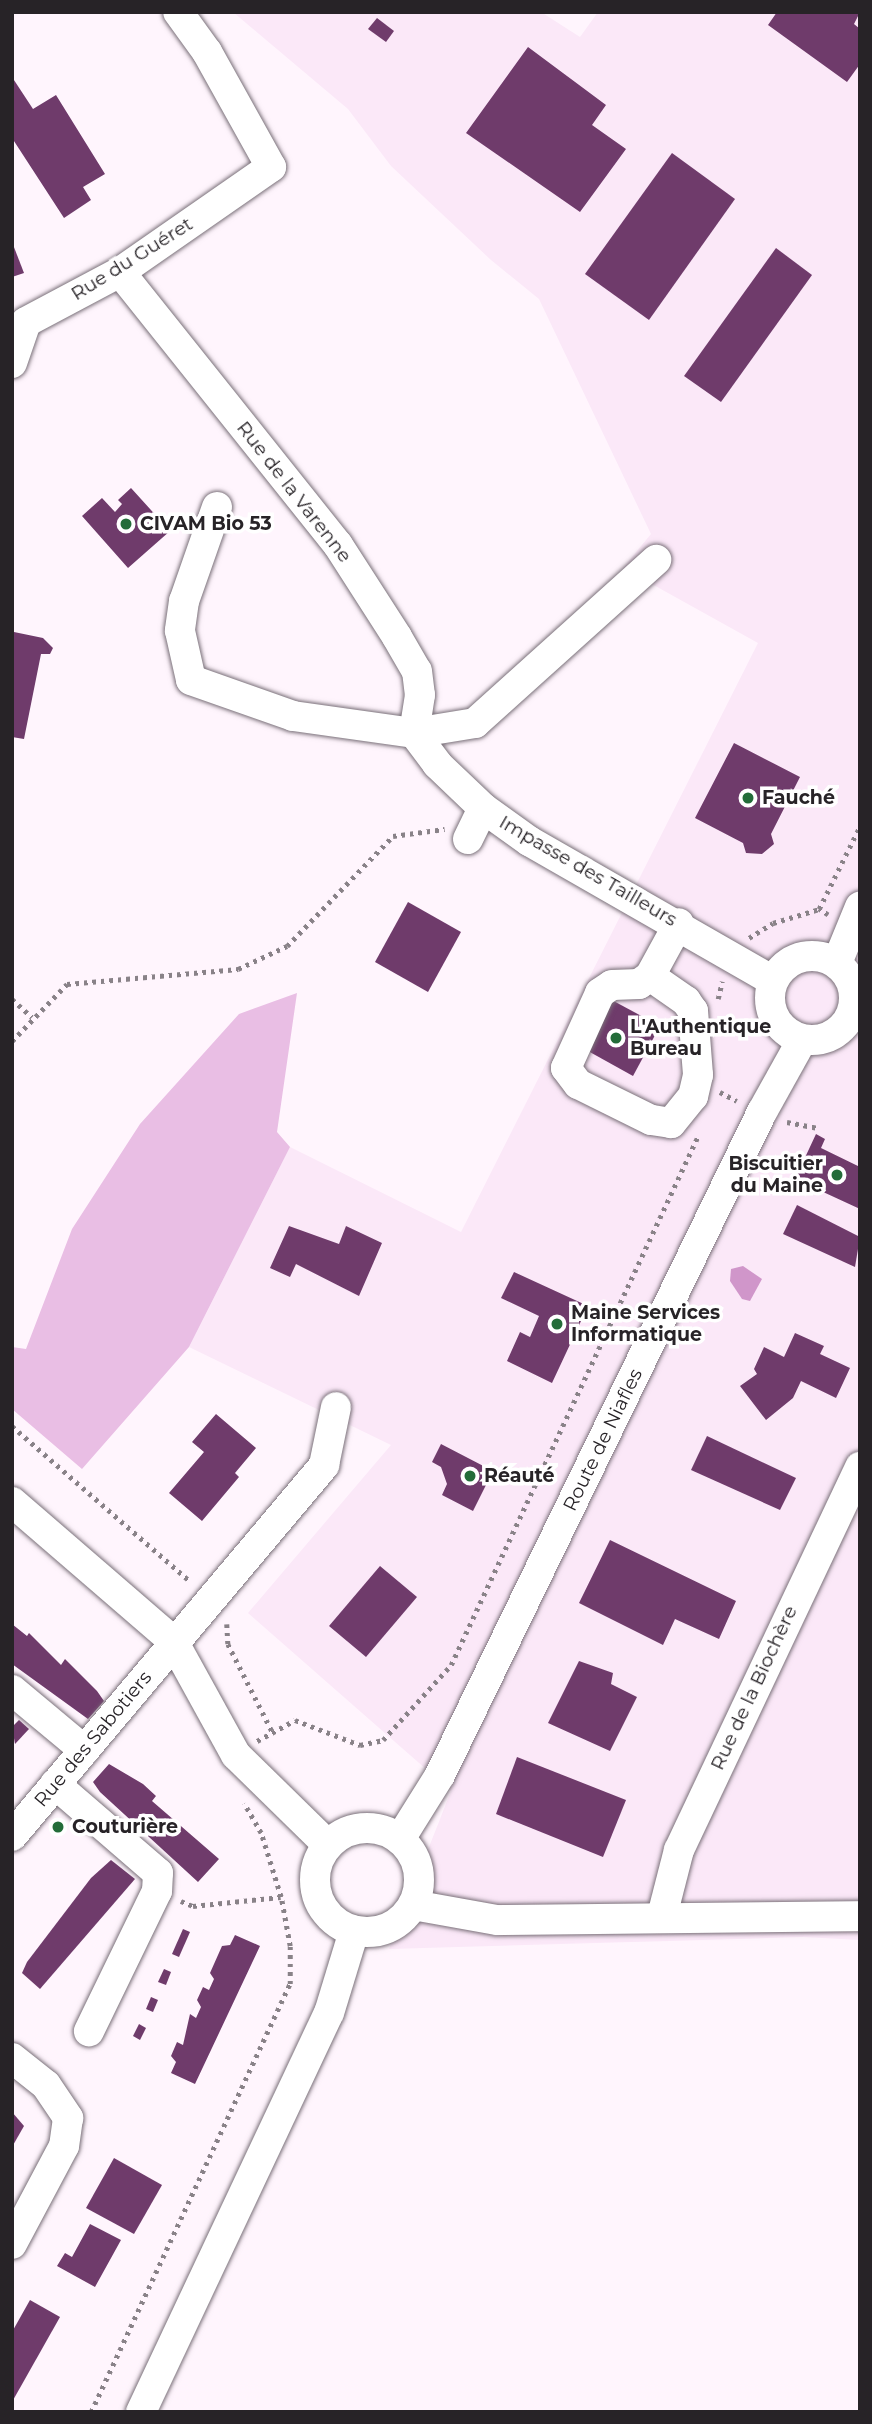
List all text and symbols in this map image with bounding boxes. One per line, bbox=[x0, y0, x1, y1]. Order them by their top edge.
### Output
street label: Rue du Guéret bbox=[67, 212, 197, 306]
street label: Rue de la Varenne bbox=[232, 417, 356, 567]
place label: CIVAM Bio 53 bbox=[140, 513, 272, 535]
marker: CIVAM Bio 53 bbox=[118, 516, 134, 532]
place label: Fauché bbox=[762, 787, 835, 809]
marker: Fauché bbox=[740, 790, 756, 806]
street label: Impasse des Tailleurs bbox=[495, 811, 681, 931]
place label: L'Authentique Bureau bbox=[630, 1016, 771, 1060]
marker: L'Authentique Bureau bbox=[608, 1030, 624, 1046]
place label: Biscuitier du Maine bbox=[728, 1153, 823, 1197]
marker: Biscuitier du Maine bbox=[829, 1167, 845, 1183]
place label: Maine Services Informatique bbox=[571, 1302, 720, 1346]
marker: Maine Services Informatique bbox=[549, 1316, 565, 1332]
street label: Route de Niafles bbox=[559, 1365, 647, 1515]
place label: Réauté bbox=[484, 1465, 554, 1487]
marker: Réauté bbox=[462, 1468, 478, 1484]
street label: Rue de la Biochère bbox=[706, 1602, 802, 1774]
street label: Rue des Sabotiers bbox=[29, 1666, 157, 1812]
place label: Couturière bbox=[72, 1816, 178, 1838]
marker: Couturière bbox=[50, 1819, 66, 1835]

